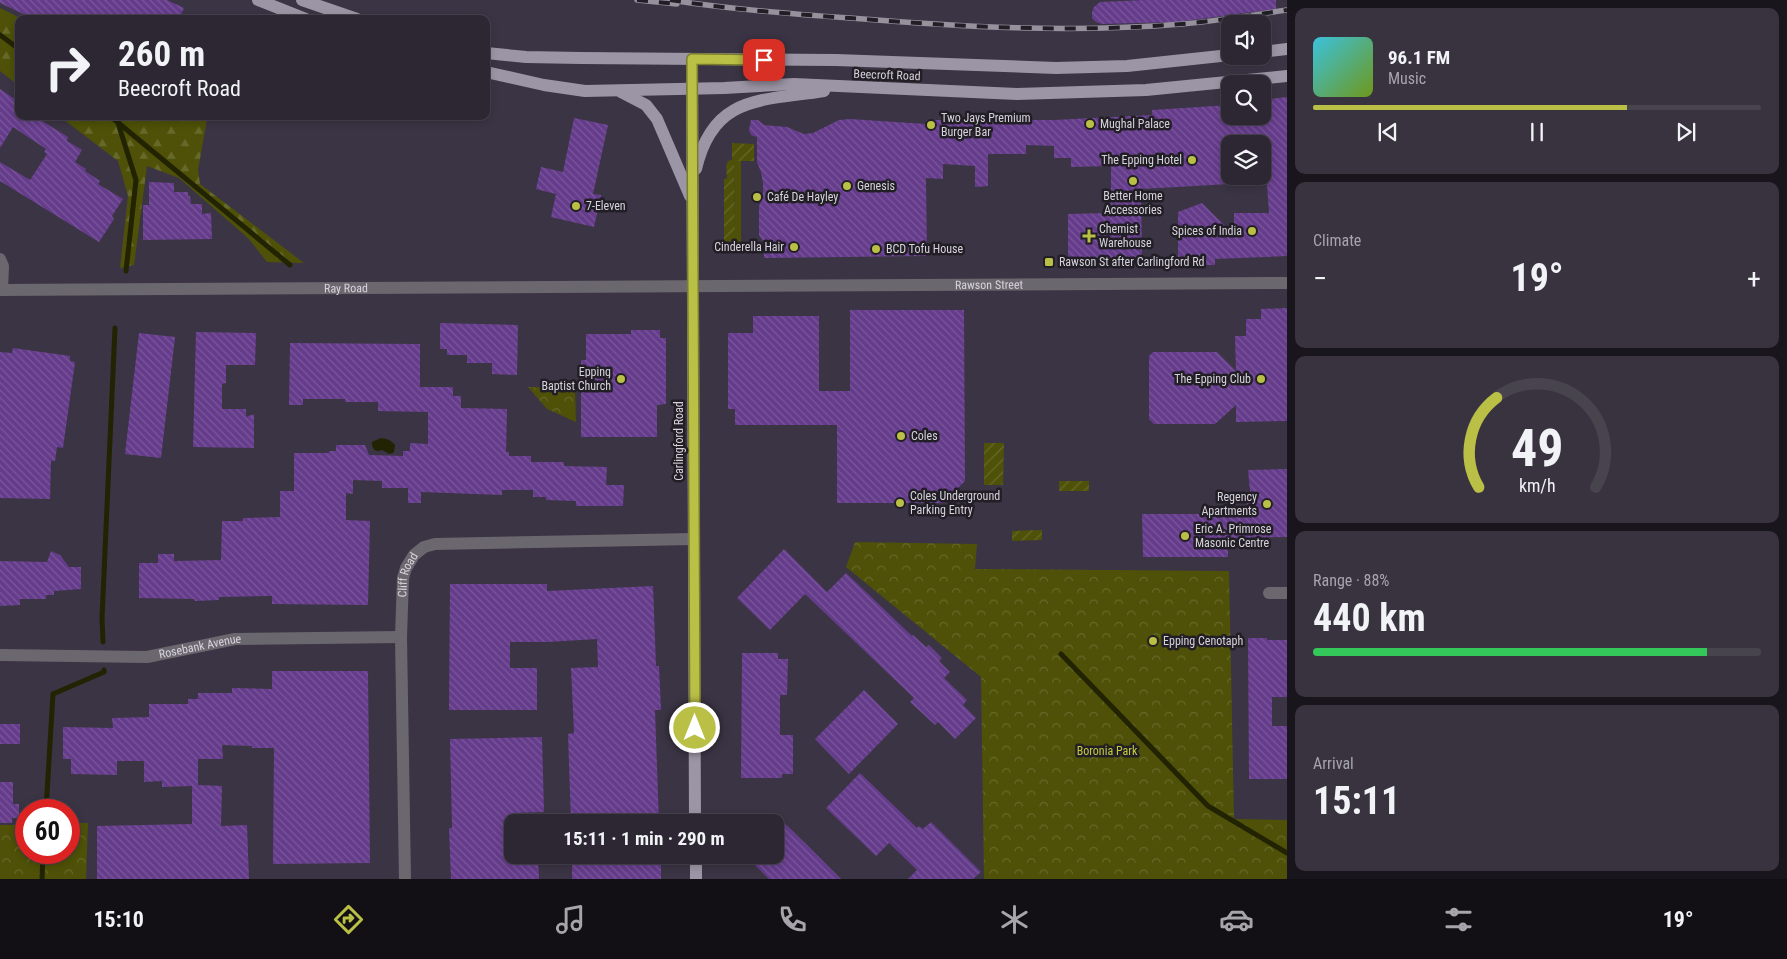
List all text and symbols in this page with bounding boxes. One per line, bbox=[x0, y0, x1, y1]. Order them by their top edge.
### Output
map controls bbox=[1221, 15, 1271, 185]
button: sound bbox=[1221, 15, 1271, 65]
text: 260 m bbox=[118, 34, 205, 75]
icon: right bbox=[35, 35, 100, 100]
pin bbox=[743, 39, 785, 81]
icon: arrive bbox=[750, 46, 778, 74]
text: 96.1 FM bbox=[1388, 46, 1450, 69]
street label: Beecroft Road bbox=[853, 67, 921, 83]
text: Music bbox=[1388, 69, 1426, 88]
button: search bbox=[1221, 75, 1271, 125]
text: Beecroft Road bbox=[118, 76, 241, 101]
place label: Two Jays Premium Burger Bar bbox=[941, 111, 1031, 139]
place label: Mughal Palace bbox=[1100, 117, 1170, 131]
marker: Mughal Palace bbox=[1084, 118, 1096, 130]
icon: previous bbox=[1374, 118, 1402, 146]
icon: pause bbox=[1523, 118, 1551, 146]
icon: next bbox=[1672, 118, 1700, 146]
marker: Two Jays Premium Burger Bar bbox=[925, 119, 937, 131]
button: layers bbox=[1221, 135, 1271, 185]
place label: The Epping Hotel bbox=[1101, 153, 1182, 167]
marker: The Epping Hotel bbox=[1186, 154, 1198, 166]
marker: Better Home Accessories bbox=[1127, 175, 1139, 187]
place label: Genesis bbox=[857, 179, 895, 193]
marker: Genesis bbox=[841, 180, 853, 192]
place label: Better Home Accessories bbox=[1103, 189, 1163, 217]
place label: Café De Hayley bbox=[767, 190, 838, 204]
marker: Café De Hayley bbox=[751, 191, 763, 203]
place label: 7-Eleven bbox=[586, 199, 626, 213]
marker: 7-Eleven bbox=[570, 200, 582, 212]
place label: Chemist Warehouse bbox=[1099, 222, 1152, 250]
place label: Spices of India bbox=[1172, 224, 1242, 238]
marker: Spices of India bbox=[1246, 225, 1258, 237]
marker: Chemist Warehouse bbox=[1083, 230, 1095, 242]
text: Climate bbox=[1313, 231, 1361, 250]
place label: Cinderella Hair bbox=[714, 240, 784, 254]
marker: Cinderella Hair bbox=[788, 241, 800, 253]
place label: BCD Tofu House bbox=[886, 242, 964, 256]
marker: BCD Tofu House bbox=[870, 243, 882, 255]
place label: Rawson St after Carlingford Rd bbox=[1059, 255, 1205, 269]
marker: Rawson St after Carlingford Rd bbox=[1043, 256, 1055, 268]
text: 19° bbox=[1510, 256, 1564, 300]
text: − bbox=[1313, 262, 1327, 295]
text: + bbox=[1747, 262, 1761, 295]
street label: Rawson Street bbox=[955, 278, 1024, 292]
street label: Ray Road bbox=[324, 281, 368, 295]
place label: Epping Baptist Church bbox=[541, 365, 611, 393]
place label: The Epping Club bbox=[1174, 372, 1251, 386]
marker: Epping Baptist Church bbox=[615, 373, 627, 385]
marker: The Epping Club bbox=[1255, 373, 1267, 385]
street label: Carlingford Road bbox=[672, 401, 686, 481]
text: 49 bbox=[1511, 418, 1563, 479]
place label: Coles bbox=[911, 429, 938, 443]
marker: Coles bbox=[895, 430, 907, 442]
text: km/h bbox=[1519, 475, 1555, 496]
place label: Coles Underground Parking Entry bbox=[910, 489, 1000, 517]
place label: Regency Apartments bbox=[1201, 490, 1257, 518]
marker: Coles Underground Parking Entry bbox=[894, 497, 906, 509]
marker: Regency Apartments bbox=[1261, 498, 1273, 510]
place label: Eric A. Primrose Masonic Centre bbox=[1195, 522, 1272, 550]
marker: Eric A. Primrose Masonic Centre bbox=[1179, 530, 1191, 542]
street label: Cliff Road bbox=[395, 550, 421, 598]
text: Range · 88% bbox=[1313, 571, 1389, 590]
text: 440 km bbox=[1313, 596, 1426, 640]
street label: Rosebank Avenue bbox=[157, 632, 242, 661]
place label: Epping Cenotaph bbox=[1163, 634, 1244, 648]
marker: Epping Cenotaph bbox=[1147, 635, 1159, 647]
position arrow bbox=[668, 701, 720, 753]
park label: Boronia Park bbox=[1077, 744, 1138, 758]
text: Arrival bbox=[1313, 754, 1354, 773]
text: 15:11 bbox=[1313, 779, 1400, 823]
speed limit sign: 60 bbox=[15, 799, 80, 864]
text: 15:11 · 1 min · 290 m bbox=[563, 827, 725, 850]
icon: directions bbox=[331, 902, 366, 937]
icon: music bbox=[553, 902, 588, 937]
icon: phone bbox=[775, 902, 810, 937]
icon: climate bbox=[997, 902, 1032, 937]
icon: car bbox=[1219, 902, 1254, 937]
icon: filters bbox=[1441, 902, 1476, 937]
text: 15:10 bbox=[93, 907, 144, 932]
text: 19° bbox=[1663, 907, 1693, 932]

